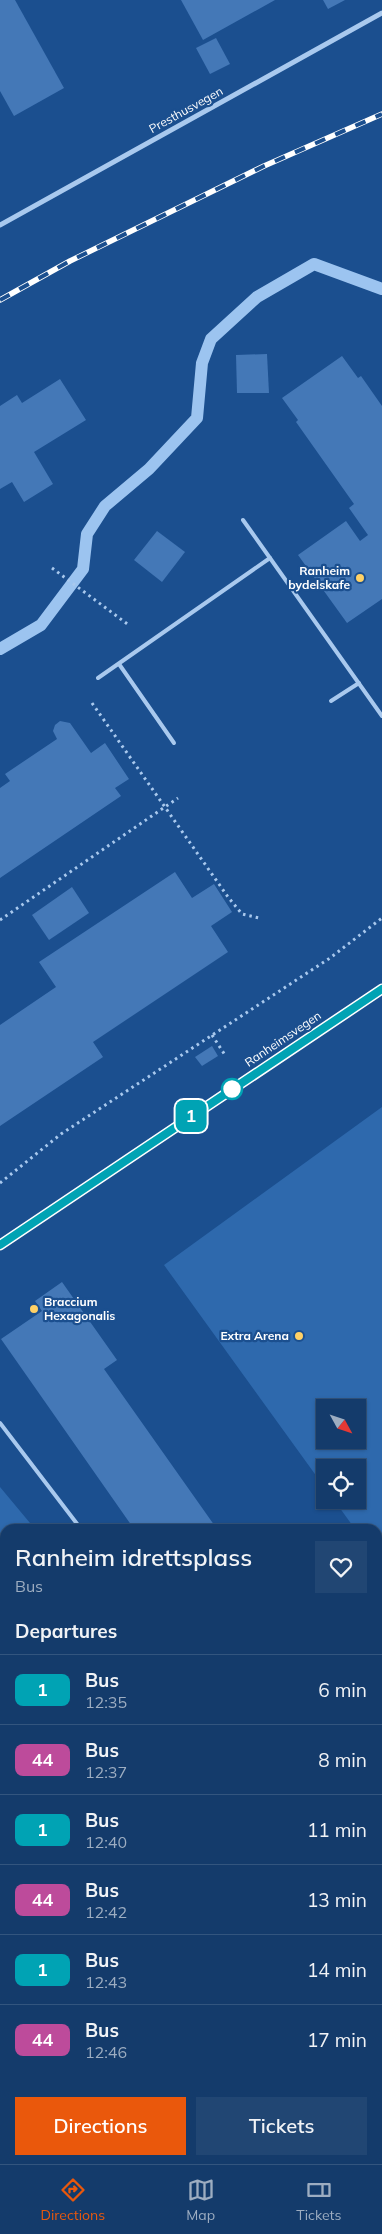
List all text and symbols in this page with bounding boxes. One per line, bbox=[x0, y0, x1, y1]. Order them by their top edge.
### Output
street label: Presthusvegen bbox=[146, 83, 225, 136]
place label: Ranheim bydelskafe bbox=[288, 563, 350, 592]
marker: Ranheim bydelskafe bbox=[354, 572, 366, 584]
street label: Ranheimsvegen bbox=[242, 1008, 324, 1070]
unlabelled marker bbox=[221, 1078, 243, 1100]
line badge: 1 bbox=[175, 1100, 207, 1132]
text: 1 bbox=[186, 1104, 196, 1127]
place label: Braccium Hexagonalis bbox=[44, 1294, 115, 1323]
marker: Braccium Hexagonalis bbox=[28, 1303, 40, 1315]
place label: Extra Arena bbox=[220, 1328, 289, 1343]
marker: Extra Arena bbox=[293, 1330, 305, 1342]
north arrow bbox=[316, 1399, 366, 1449]
map controls bbox=[316, 1399, 366, 1509]
button: locate bbox=[316, 1459, 366, 1509]
button: heart bbox=[315, 1541, 367, 1593]
text: Ranheim idrettsplass bbox=[15, 1542, 252, 1572]
text: Bus bbox=[15, 1576, 43, 1596]
text: Departures bbox=[15, 1619, 117, 1643]
text: Bus bbox=[85, 1668, 119, 1692]
text: 1 bbox=[37, 1678, 48, 1701]
text: 6 min bbox=[318, 1678, 367, 1702]
text: 12:35 bbox=[85, 1692, 127, 1712]
text: Bus bbox=[85, 1738, 119, 1762]
text: 44 bbox=[32, 1748, 53, 1771]
text: 8 min bbox=[318, 1748, 367, 1772]
text: 12:37 bbox=[85, 1762, 127, 1782]
text: Bus bbox=[85, 1808, 119, 1832]
text: 1 bbox=[37, 1818, 48, 1841]
text: 11 min bbox=[307, 1818, 367, 1842]
text: 12:40 bbox=[85, 1832, 127, 1852]
text: Bus bbox=[85, 1878, 119, 1902]
text: 44 bbox=[32, 1888, 53, 1911]
text: 13 min bbox=[307, 1888, 367, 1912]
text: 12:42 bbox=[85, 1902, 127, 1922]
text: Bus bbox=[85, 1948, 119, 1972]
text: 1 bbox=[37, 1958, 48, 1981]
text: 14 min bbox=[307, 1958, 367, 1982]
text: 12:43 bbox=[85, 1972, 127, 1992]
text: Bus bbox=[85, 2018, 119, 2042]
text: 44 bbox=[32, 2028, 53, 2051]
text: 17 min bbox=[307, 2028, 367, 2052]
text: 12:46 bbox=[85, 2042, 127, 2062]
button: Directions bbox=[15, 2097, 186, 2155]
button: Tickets bbox=[196, 2097, 367, 2155]
tab: Directions bbox=[41, 2176, 105, 2224]
tab: Map bbox=[186, 2176, 215, 2224]
tab: Tickets bbox=[296, 2176, 341, 2224]

